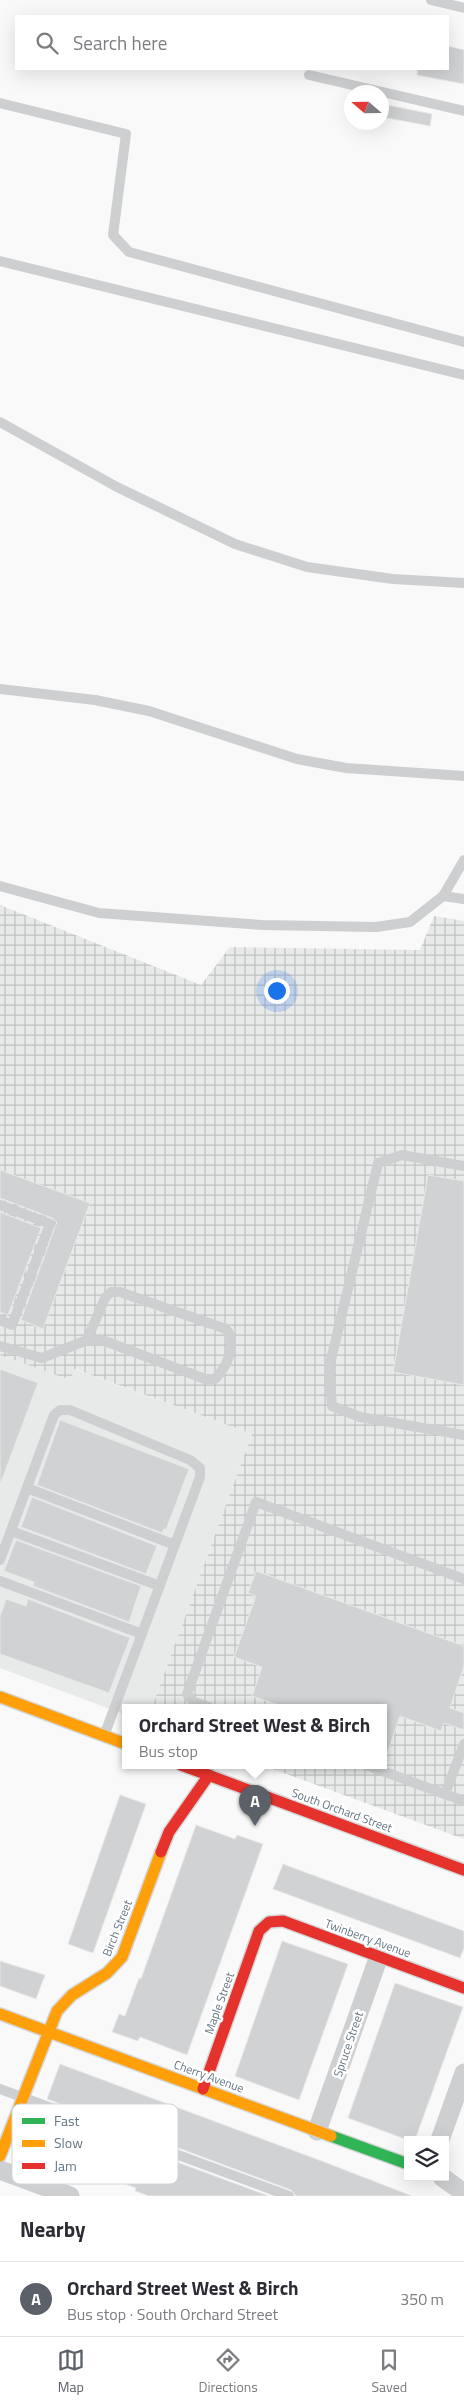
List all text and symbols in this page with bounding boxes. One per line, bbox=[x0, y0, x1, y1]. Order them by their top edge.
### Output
search box bbox=[15, 15, 449, 70]
text: Search here bbox=[73, 28, 167, 57]
icon: search bbox=[33, 29, 61, 57]
north arrow bbox=[344, 85, 389, 130]
your location bbox=[264, 978, 290, 1004]
popup bbox=[122, 1704, 387, 1769]
text: Orchard Street West & Birch bbox=[139, 1710, 370, 1739]
text: Bus stop bbox=[139, 1739, 198, 1763]
street label: South Orchard Street bbox=[289, 1783, 396, 1837]
pin: A bbox=[239, 1785, 271, 1826]
street label: Birch Street bbox=[97, 1896, 137, 1959]
street label: Twinberry Avenue bbox=[322, 1914, 414, 1962]
street label: Maple Street bbox=[199, 1969, 239, 2037]
street label: Spruce Street bbox=[328, 2008, 368, 2079]
street label: Cherry Avenue bbox=[171, 2055, 247, 2097]
legend bbox=[12, 2104, 178, 2184]
text: Fast bbox=[54, 2110, 79, 2131]
text: Slow bbox=[54, 2132, 83, 2153]
map controls bbox=[404, 2136, 449, 2181]
button: layers bbox=[404, 2136, 449, 2181]
text: Jam bbox=[54, 2155, 77, 2176]
text: Nearby bbox=[20, 2213, 85, 2245]
text: Orchard Street West & Birch bbox=[67, 2273, 299, 2302]
text: A bbox=[31, 2287, 41, 2311]
text: 350 m bbox=[400, 2287, 444, 2311]
text: Bus stop · South Orchard Street bbox=[67, 2302, 278, 2326]
tab: Map bbox=[57, 2346, 85, 2397]
tab: Directions bbox=[198, 2346, 258, 2397]
tab: Saved bbox=[372, 2346, 407, 2397]

